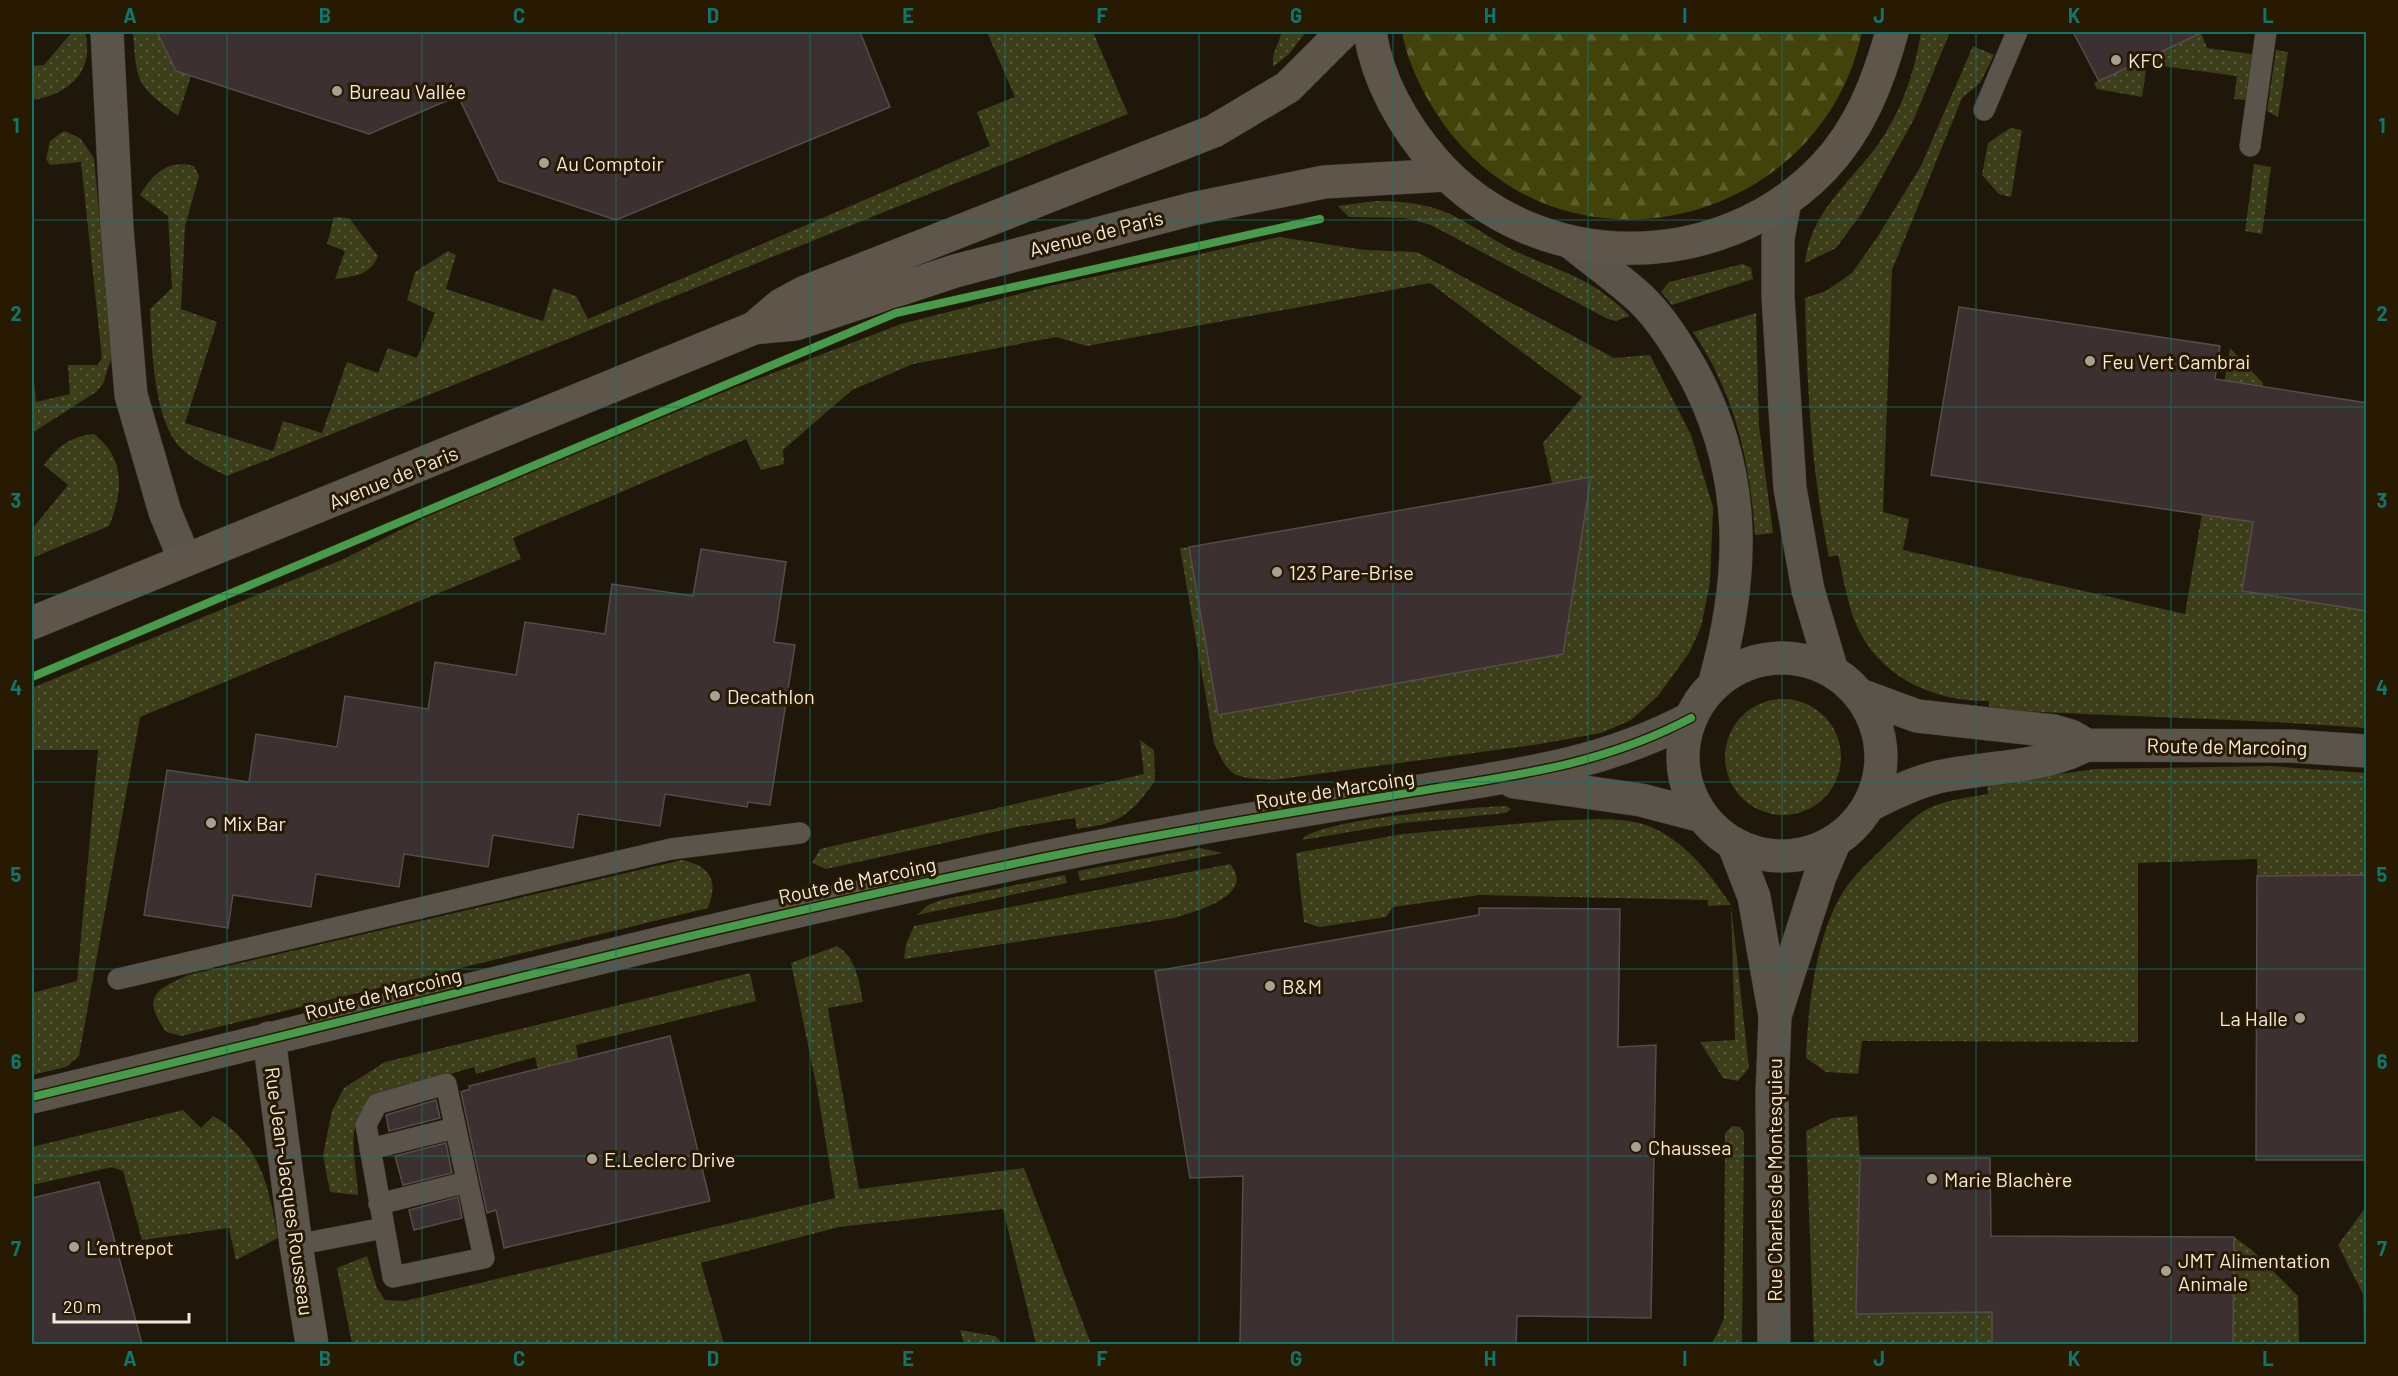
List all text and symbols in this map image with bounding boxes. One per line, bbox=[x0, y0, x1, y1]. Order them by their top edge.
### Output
text: A bbox=[123, 3, 137, 27]
text: B bbox=[319, 3, 331, 27]
text: C bbox=[513, 3, 525, 27]
text: D bbox=[707, 3, 719, 27]
text: E bbox=[902, 3, 914, 27]
text: F bbox=[1096, 3, 1108, 27]
text: G bbox=[1290, 3, 1302, 27]
text: H bbox=[1484, 3, 1496, 27]
text: I bbox=[1682, 3, 1688, 27]
text: J bbox=[1873, 3, 1885, 27]
text: K bbox=[2068, 3, 2081, 27]
text: L bbox=[2262, 3, 2274, 27]
place label: KFC bbox=[2128, 48, 2164, 72]
marker: KFC bbox=[2109, 53, 2123, 67]
place label: Bureau Vallée bbox=[349, 79, 466, 103]
marker: Bureau Vallée bbox=[330, 84, 344, 98]
text: 1 bbox=[12, 113, 20, 137]
text: 1 bbox=[2378, 113, 2386, 137]
place label: Au Comptoir bbox=[556, 151, 664, 175]
marker: Au Comptoir bbox=[537, 156, 551, 170]
street label: Avenue de Paris bbox=[1027, 205, 1165, 261]
text: 2 bbox=[10, 301, 22, 325]
text: 2 bbox=[2376, 301, 2388, 325]
place label: Feu Vert Cambrai bbox=[2102, 349, 2250, 373]
marker: Feu Vert Cambrai bbox=[2083, 354, 2097, 368]
street label: Avenue de Paris bbox=[325, 440, 461, 514]
text: 3 bbox=[11, 488, 21, 512]
text: 3 bbox=[2377, 488, 2387, 512]
place label: 123 Pare-Brise bbox=[1289, 560, 1414, 584]
marker: 123 Pare-Brise bbox=[1270, 565, 1284, 579]
text: 4 bbox=[10, 675, 22, 699]
text: 4 bbox=[2376, 675, 2388, 699]
place label: Decathlon bbox=[727, 684, 815, 708]
marker: Decathlon bbox=[708, 689, 722, 703]
street label: Route de Marcoing bbox=[2147, 733, 2307, 759]
street label: Route de Marcoing bbox=[1254, 765, 1416, 813]
place label: Mix Bar bbox=[223, 811, 286, 835]
marker: Mix Bar bbox=[204, 816, 218, 830]
street label: Route de Marcoing bbox=[776, 852, 938, 908]
text: 5 bbox=[11, 862, 22, 886]
text: 5 bbox=[2377, 862, 2388, 886]
street label: Route de Marcoing bbox=[302, 962, 464, 1024]
place label: B&M bbox=[1282, 974, 1322, 998]
marker: B&M bbox=[1263, 979, 1277, 993]
place label: La Halle bbox=[2219, 1006, 2288, 1030]
marker: La Halle bbox=[2293, 1011, 2307, 1025]
text: 6 bbox=[11, 1049, 22, 1073]
text: 6 bbox=[2377, 1049, 2388, 1073]
street label: Rue Charles de Montesquieu bbox=[1762, 1058, 1786, 1302]
street label: Rue Jean-Jacques Rousseau bbox=[261, 1065, 319, 1317]
place label: Chaussea bbox=[1648, 1135, 1732, 1159]
marker: Chaussea bbox=[1629, 1140, 1643, 1154]
place label: E.Leclerc Drive bbox=[604, 1147, 735, 1171]
marker: E.Leclerc Drive bbox=[585, 1152, 599, 1166]
place label: Marie Blachère bbox=[1944, 1167, 2072, 1191]
marker: Marie Blachère bbox=[1925, 1172, 1939, 1186]
place label: L’entrepot bbox=[86, 1235, 174, 1259]
text: 7 bbox=[11, 1236, 21, 1260]
text: 7 bbox=[2377, 1236, 2387, 1260]
marker: L’entrepot bbox=[67, 1240, 81, 1254]
place label: JMT Alimentation Animale bbox=[2178, 1248, 2330, 1295]
marker: JMT Alimentation Animale bbox=[2159, 1264, 2173, 1278]
scale bar bbox=[54, 1286, 189, 1324]
text: 20 m bbox=[63, 1295, 101, 1317]
text: A bbox=[123, 1346, 137, 1370]
text: B bbox=[319, 1346, 331, 1370]
text: C bbox=[513, 1346, 525, 1370]
text: D bbox=[707, 1346, 719, 1370]
text: E bbox=[902, 1346, 914, 1370]
text: F bbox=[1096, 1346, 1108, 1370]
text: G bbox=[1290, 1346, 1302, 1370]
text: H bbox=[1484, 1346, 1496, 1370]
text: I bbox=[1682, 1346, 1688, 1370]
text: J bbox=[1873, 1346, 1885, 1370]
text: K bbox=[2068, 1346, 2081, 1370]
text: L bbox=[2262, 1346, 2274, 1370]

